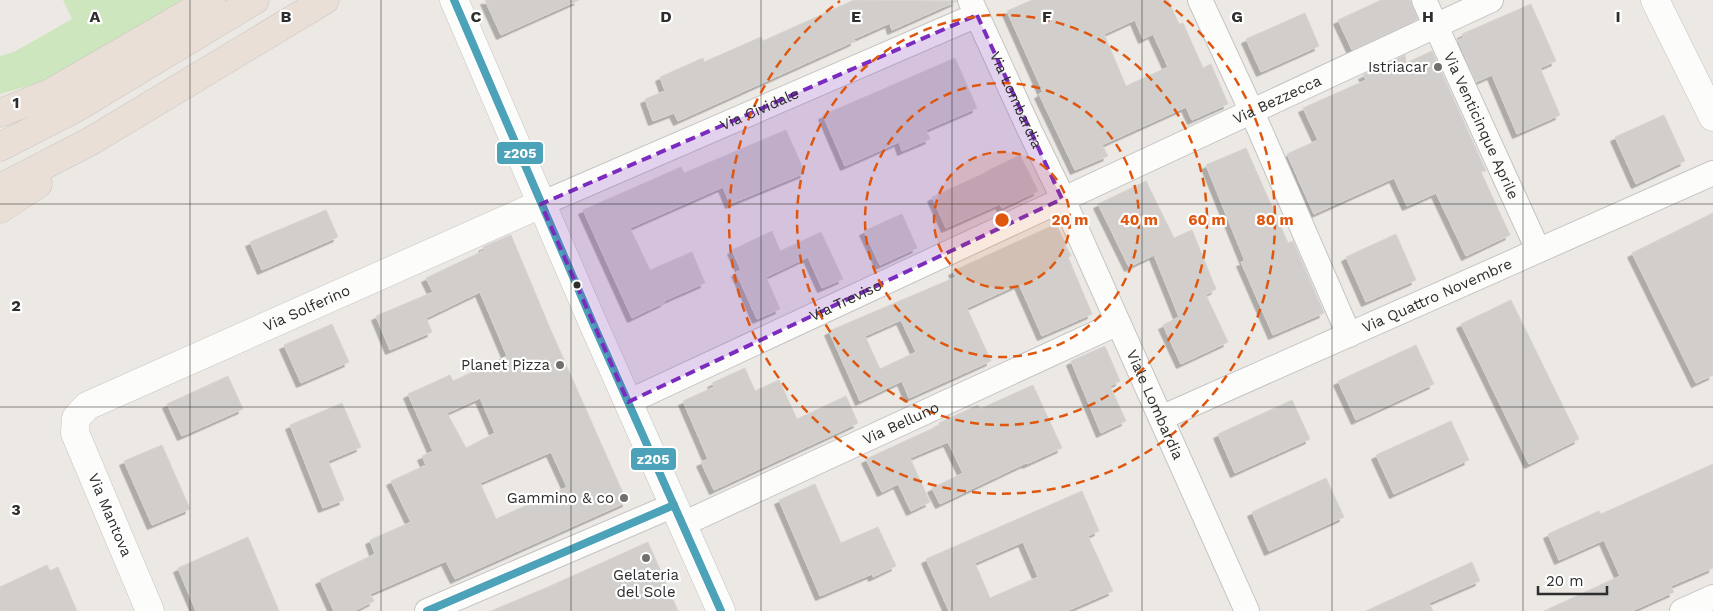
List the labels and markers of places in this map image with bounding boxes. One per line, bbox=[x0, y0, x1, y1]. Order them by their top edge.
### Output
place label: Istriacar bbox=[1368, 58, 1428, 76]
marker: Istriacar bbox=[1432, 61, 1444, 73]
centre of rings bbox=[993, 211, 1011, 229]
unlabelled marker bbox=[572, 280, 582, 290]
place label: Planet Pizza bbox=[461, 356, 551, 374]
marker: Planet Pizza bbox=[554, 359, 566, 371]
place label: Gammino & co bbox=[507, 489, 614, 507]
marker: Gammino & co bbox=[618, 492, 630, 504]
marker: Gelateria del Sole bbox=[640, 552, 652, 564]
place label: Gelateria del Sole bbox=[613, 566, 679, 601]

